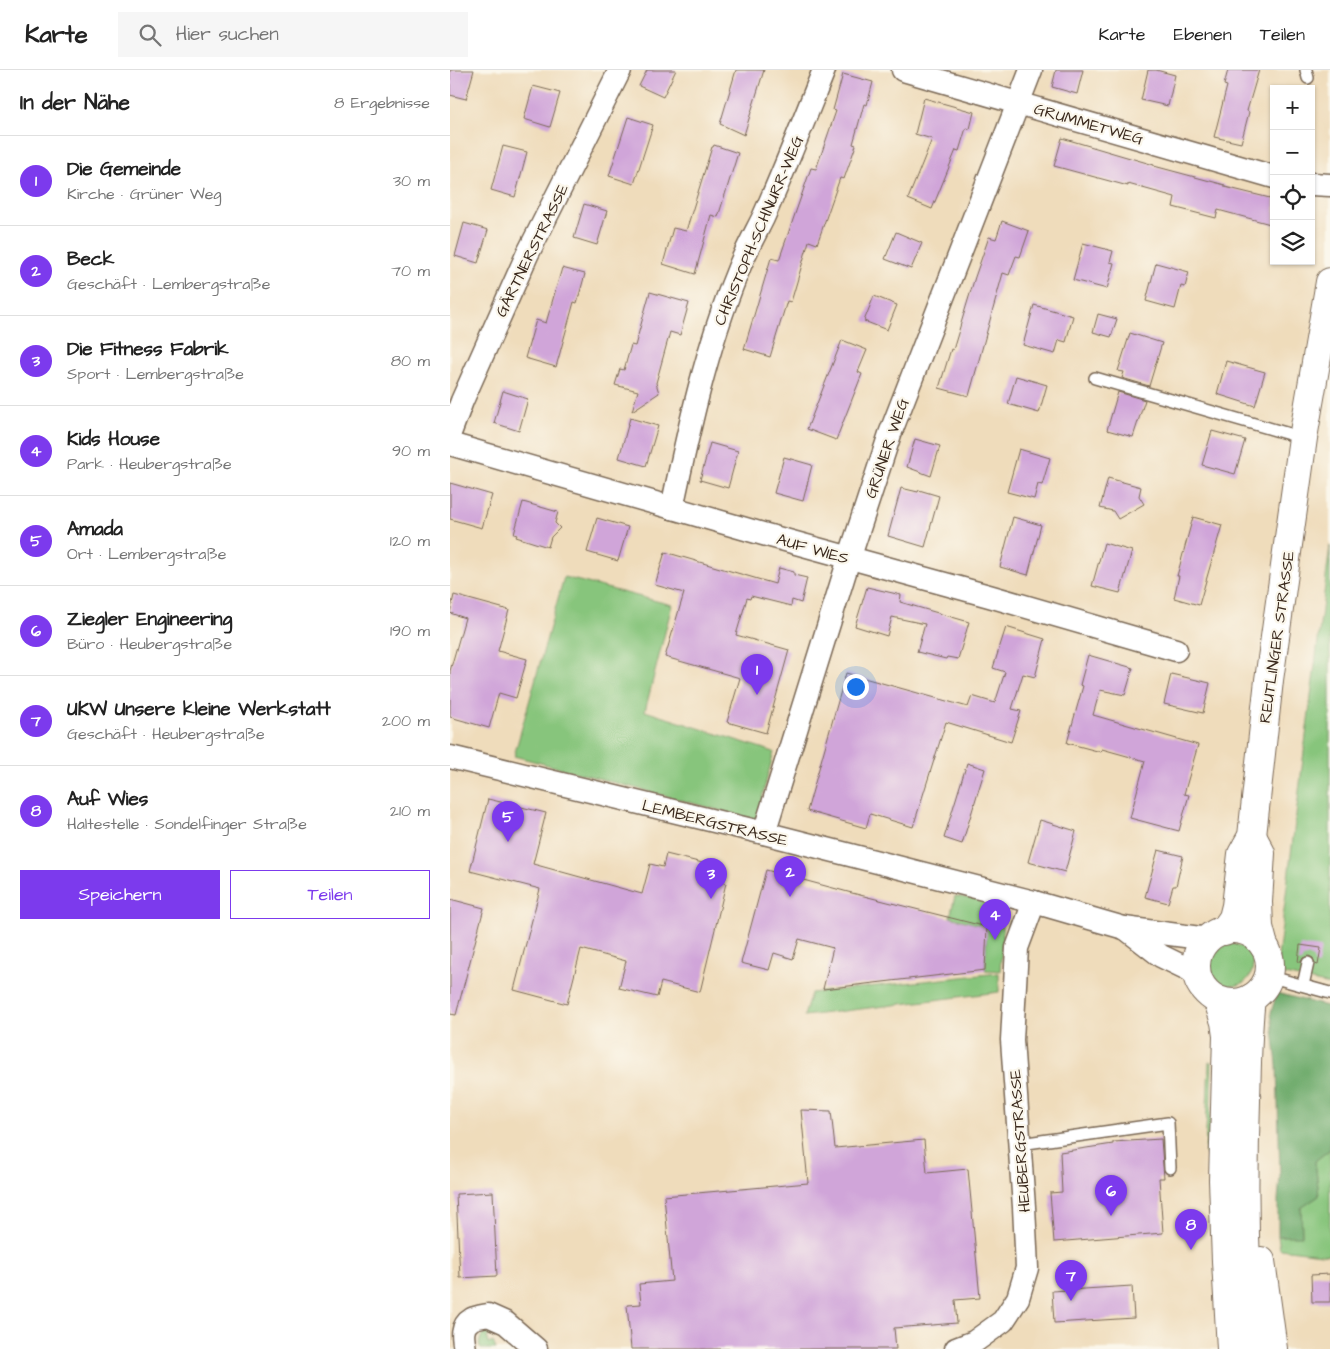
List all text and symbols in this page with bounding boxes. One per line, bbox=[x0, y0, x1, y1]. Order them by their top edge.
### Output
search box bbox=[118, 12, 468, 57]
text: Karte bbox=[25, 18, 88, 52]
icon: search bbox=[136, 21, 164, 49]
text: Hier suchen bbox=[176, 21, 279, 48]
text: Karte bbox=[1098, 22, 1146, 47]
text: Ebenen bbox=[1174, 22, 1232, 47]
text: Teilen bbox=[1260, 22, 1305, 47]
map controls bbox=[1270, 85, 1315, 265]
button: + bbox=[1270, 85, 1315, 130]
text: In der Nähe bbox=[20, 88, 130, 117]
text: 8 Ergebnisse bbox=[334, 92, 430, 114]
street label: GRUMMETWEG bbox=[1031, 98, 1146, 150]
button: − bbox=[1270, 130, 1315, 175]
street label: CHRISTOPH-SCHNURR-WEG bbox=[709, 132, 809, 329]
text: Die Gemeinde bbox=[67, 156, 181, 183]
text: 1 bbox=[35, 170, 37, 192]
text: 30 m bbox=[393, 170, 430, 192]
button: locate bbox=[1270, 175, 1315, 220]
street label: GÄRTNERSTRASSE bbox=[490, 180, 574, 321]
text: Kirche · Grüner Weg bbox=[67, 183, 222, 205]
button: layers bbox=[1270, 220, 1315, 265]
text: Beck bbox=[67, 246, 114, 273]
text: 2 bbox=[31, 260, 41, 282]
text: 70 m bbox=[391, 260, 430, 282]
text: Geschäft · Lembergstraße bbox=[67, 273, 270, 295]
text: Die Fitness Fabrik bbox=[67, 336, 229, 363]
text: 3 bbox=[32, 350, 40, 372]
text: 80 m bbox=[391, 350, 430, 372]
text: Sport · Lembergstraße bbox=[67, 363, 244, 385]
street label: GRÜNER WEG bbox=[860, 395, 914, 501]
text: Kids House bbox=[67, 426, 160, 453]
text: 4 bbox=[31, 440, 41, 462]
text: 90 m bbox=[392, 440, 430, 462]
text: Park · Heubergstraße bbox=[67, 453, 232, 475]
text: Amada bbox=[67, 516, 123, 543]
street label: AUF WIES bbox=[774, 528, 851, 570]
text: 5 bbox=[30, 530, 42, 552]
text: 120 m bbox=[390, 530, 430, 552]
text: Ort · Lembergstraße bbox=[67, 543, 226, 565]
street label: REUTLINGER STRASSE bbox=[1254, 549, 1300, 725]
text: Ziegler Engineering bbox=[67, 606, 232, 633]
text: 6 bbox=[31, 620, 41, 642]
text: 190 m bbox=[390, 620, 430, 642]
text: Büro · Heubergstraße bbox=[67, 633, 232, 655]
pin: 1 bbox=[741, 654, 773, 695]
your location bbox=[843, 674, 869, 700]
text: UKW Unsere kleine Werkstatt bbox=[67, 696, 331, 723]
text: 7 bbox=[31, 710, 41, 732]
text: 200 m bbox=[382, 710, 430, 732]
text: Geschäft · Heubergstraße bbox=[67, 723, 265, 745]
text: Auf Wies bbox=[67, 786, 148, 813]
street label: LEMBERGSTRASSE bbox=[640, 794, 790, 852]
text: 8 bbox=[31, 800, 41, 822]
text: 210 m bbox=[390, 800, 430, 822]
pin: 5 bbox=[492, 801, 524, 842]
text: Haltestelle · Sondelfinger Straße bbox=[67, 813, 307, 835]
pin: 2 bbox=[774, 856, 806, 897]
pin: 3 bbox=[695, 858, 727, 899]
button: Speichern bbox=[20, 870, 220, 919]
button: Teilen bbox=[230, 870, 430, 919]
pin: 4 bbox=[979, 899, 1011, 940]
street label: HEUBERGSTRASSE bbox=[1004, 1068, 1036, 1213]
pin: 6 bbox=[1095, 1175, 1127, 1216]
pin: 8 bbox=[1175, 1209, 1207, 1250]
pin: 7 bbox=[1055, 1260, 1087, 1301]

